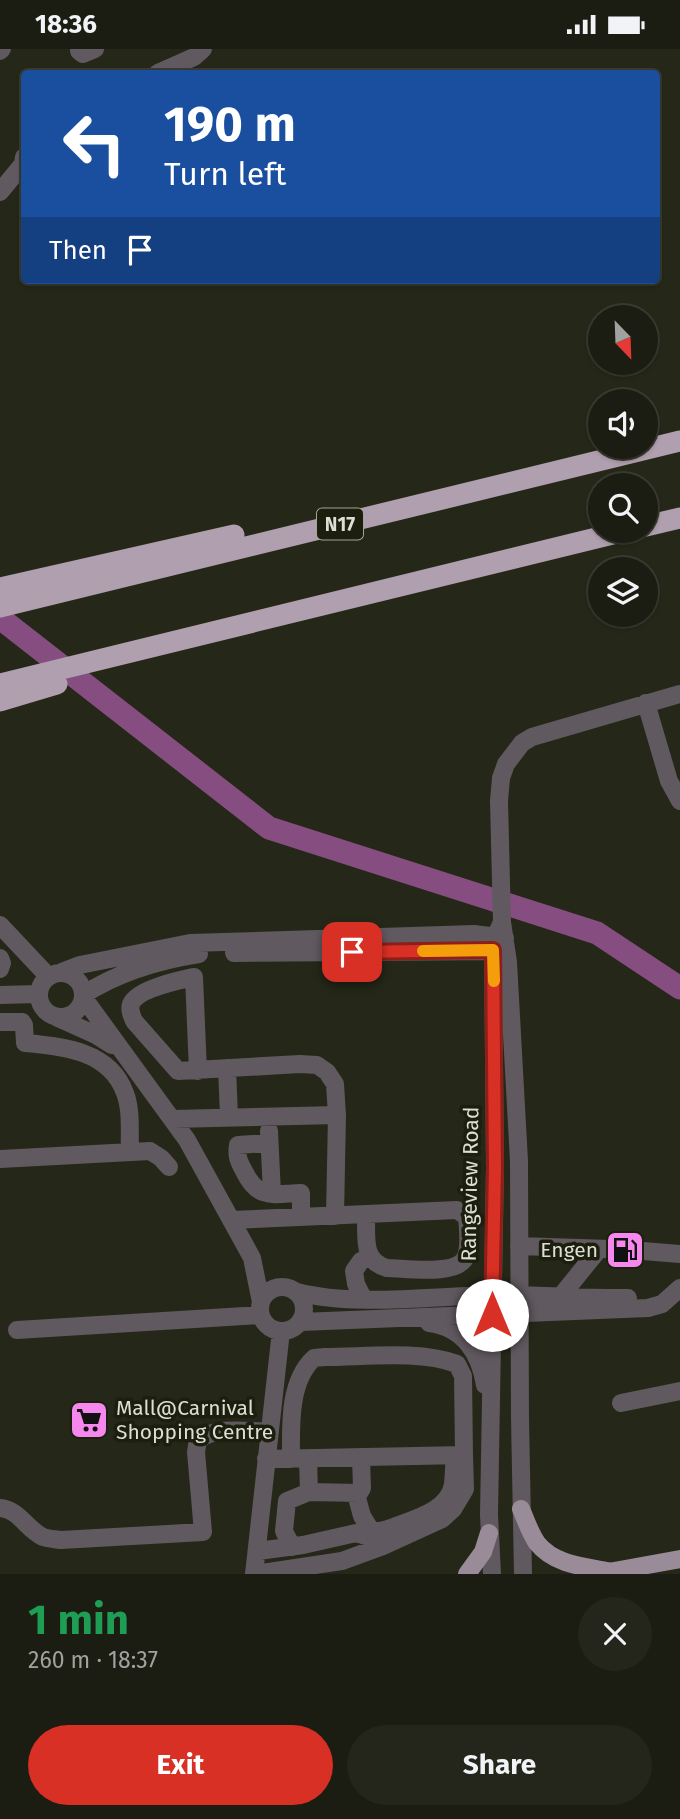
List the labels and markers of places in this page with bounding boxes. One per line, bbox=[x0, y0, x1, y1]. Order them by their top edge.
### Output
pin bbox=[322, 922, 382, 982]
fuel station icon: Engen bbox=[604, 1229, 646, 1271]
place label: Engen bbox=[540, 1237, 598, 1263]
place label: Mall@Carnival Shopping Centre bbox=[116, 1395, 273, 1445]
supermarket icon: Mall@Carnival Shopping Centre bbox=[68, 1399, 110, 1441]

